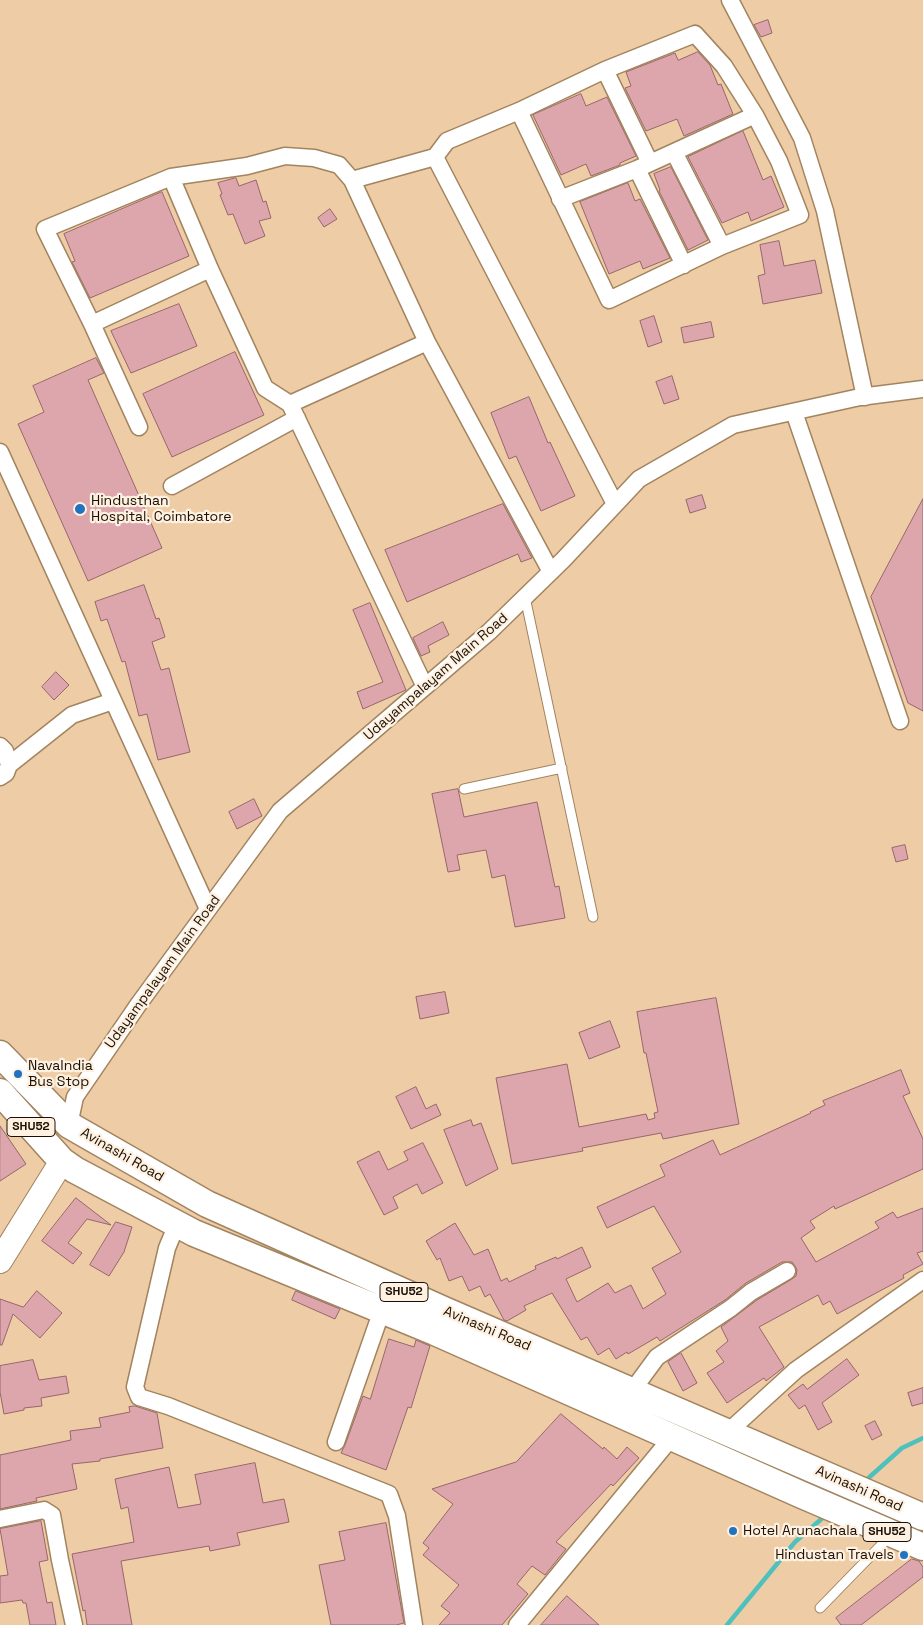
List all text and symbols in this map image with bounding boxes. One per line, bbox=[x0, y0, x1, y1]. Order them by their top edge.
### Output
place label: Hindusthan Hospital, Coimbatore bbox=[91, 493, 232, 526]
marker: Hindusthan Hospital, Coimbatore bbox=[73, 502, 87, 516]
street label: Udayampalayam Main Road bbox=[360, 610, 512, 744]
street label: Udayampalayam Main Road bbox=[102, 892, 224, 1052]
place label: NavaIndia Bus Stop bbox=[28, 1058, 93, 1090]
marker: NavaIndia Bus Stop bbox=[12, 1068, 24, 1080]
road number: SHU52 bbox=[7, 1118, 55, 1136]
street label: Avinashi Road bbox=[77, 1124, 167, 1186]
road number: SHU52 bbox=[380, 1282, 428, 1301]
street label: Avinashi Road bbox=[441, 1303, 533, 1355]
street label: Avinashi Road bbox=[813, 1462, 905, 1516]
road number: SHU52 bbox=[863, 1522, 911, 1541]
place label: Hotel Arunachala bbox=[743, 1523, 858, 1539]
marker: Hotel Arunachala bbox=[727, 1525, 739, 1537]
place label: Hindustan Travels bbox=[775, 1547, 894, 1563]
marker: Hindustan Travels bbox=[898, 1549, 910, 1561]

